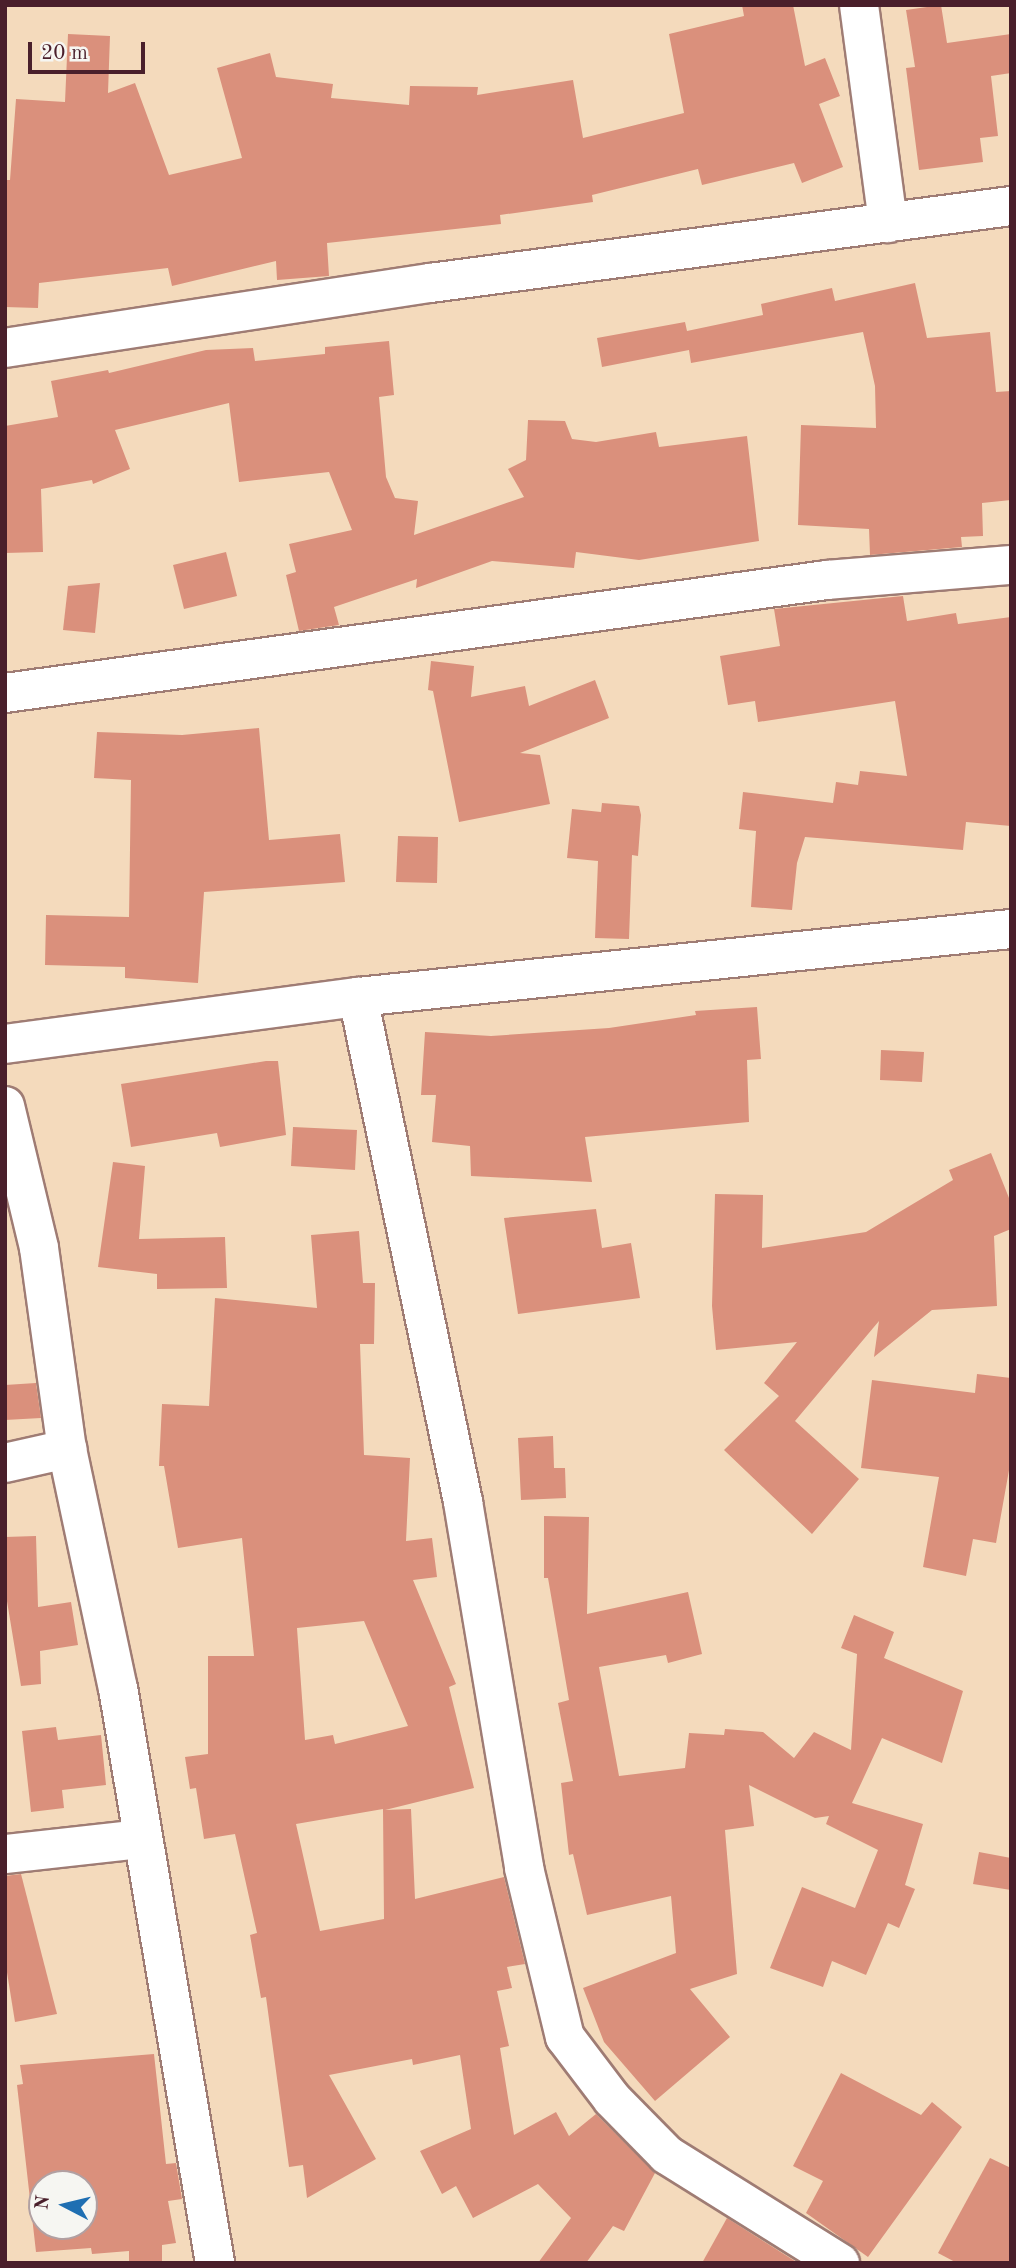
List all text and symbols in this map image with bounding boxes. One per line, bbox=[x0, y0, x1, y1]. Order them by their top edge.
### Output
scale bar bbox=[32, 28, 149, 72]
text: 20 m bbox=[41, 43, 88, 64]
north arrow bbox=[28, 2170, 98, 2240]
text: N bbox=[33, 2194, 54, 2211]

